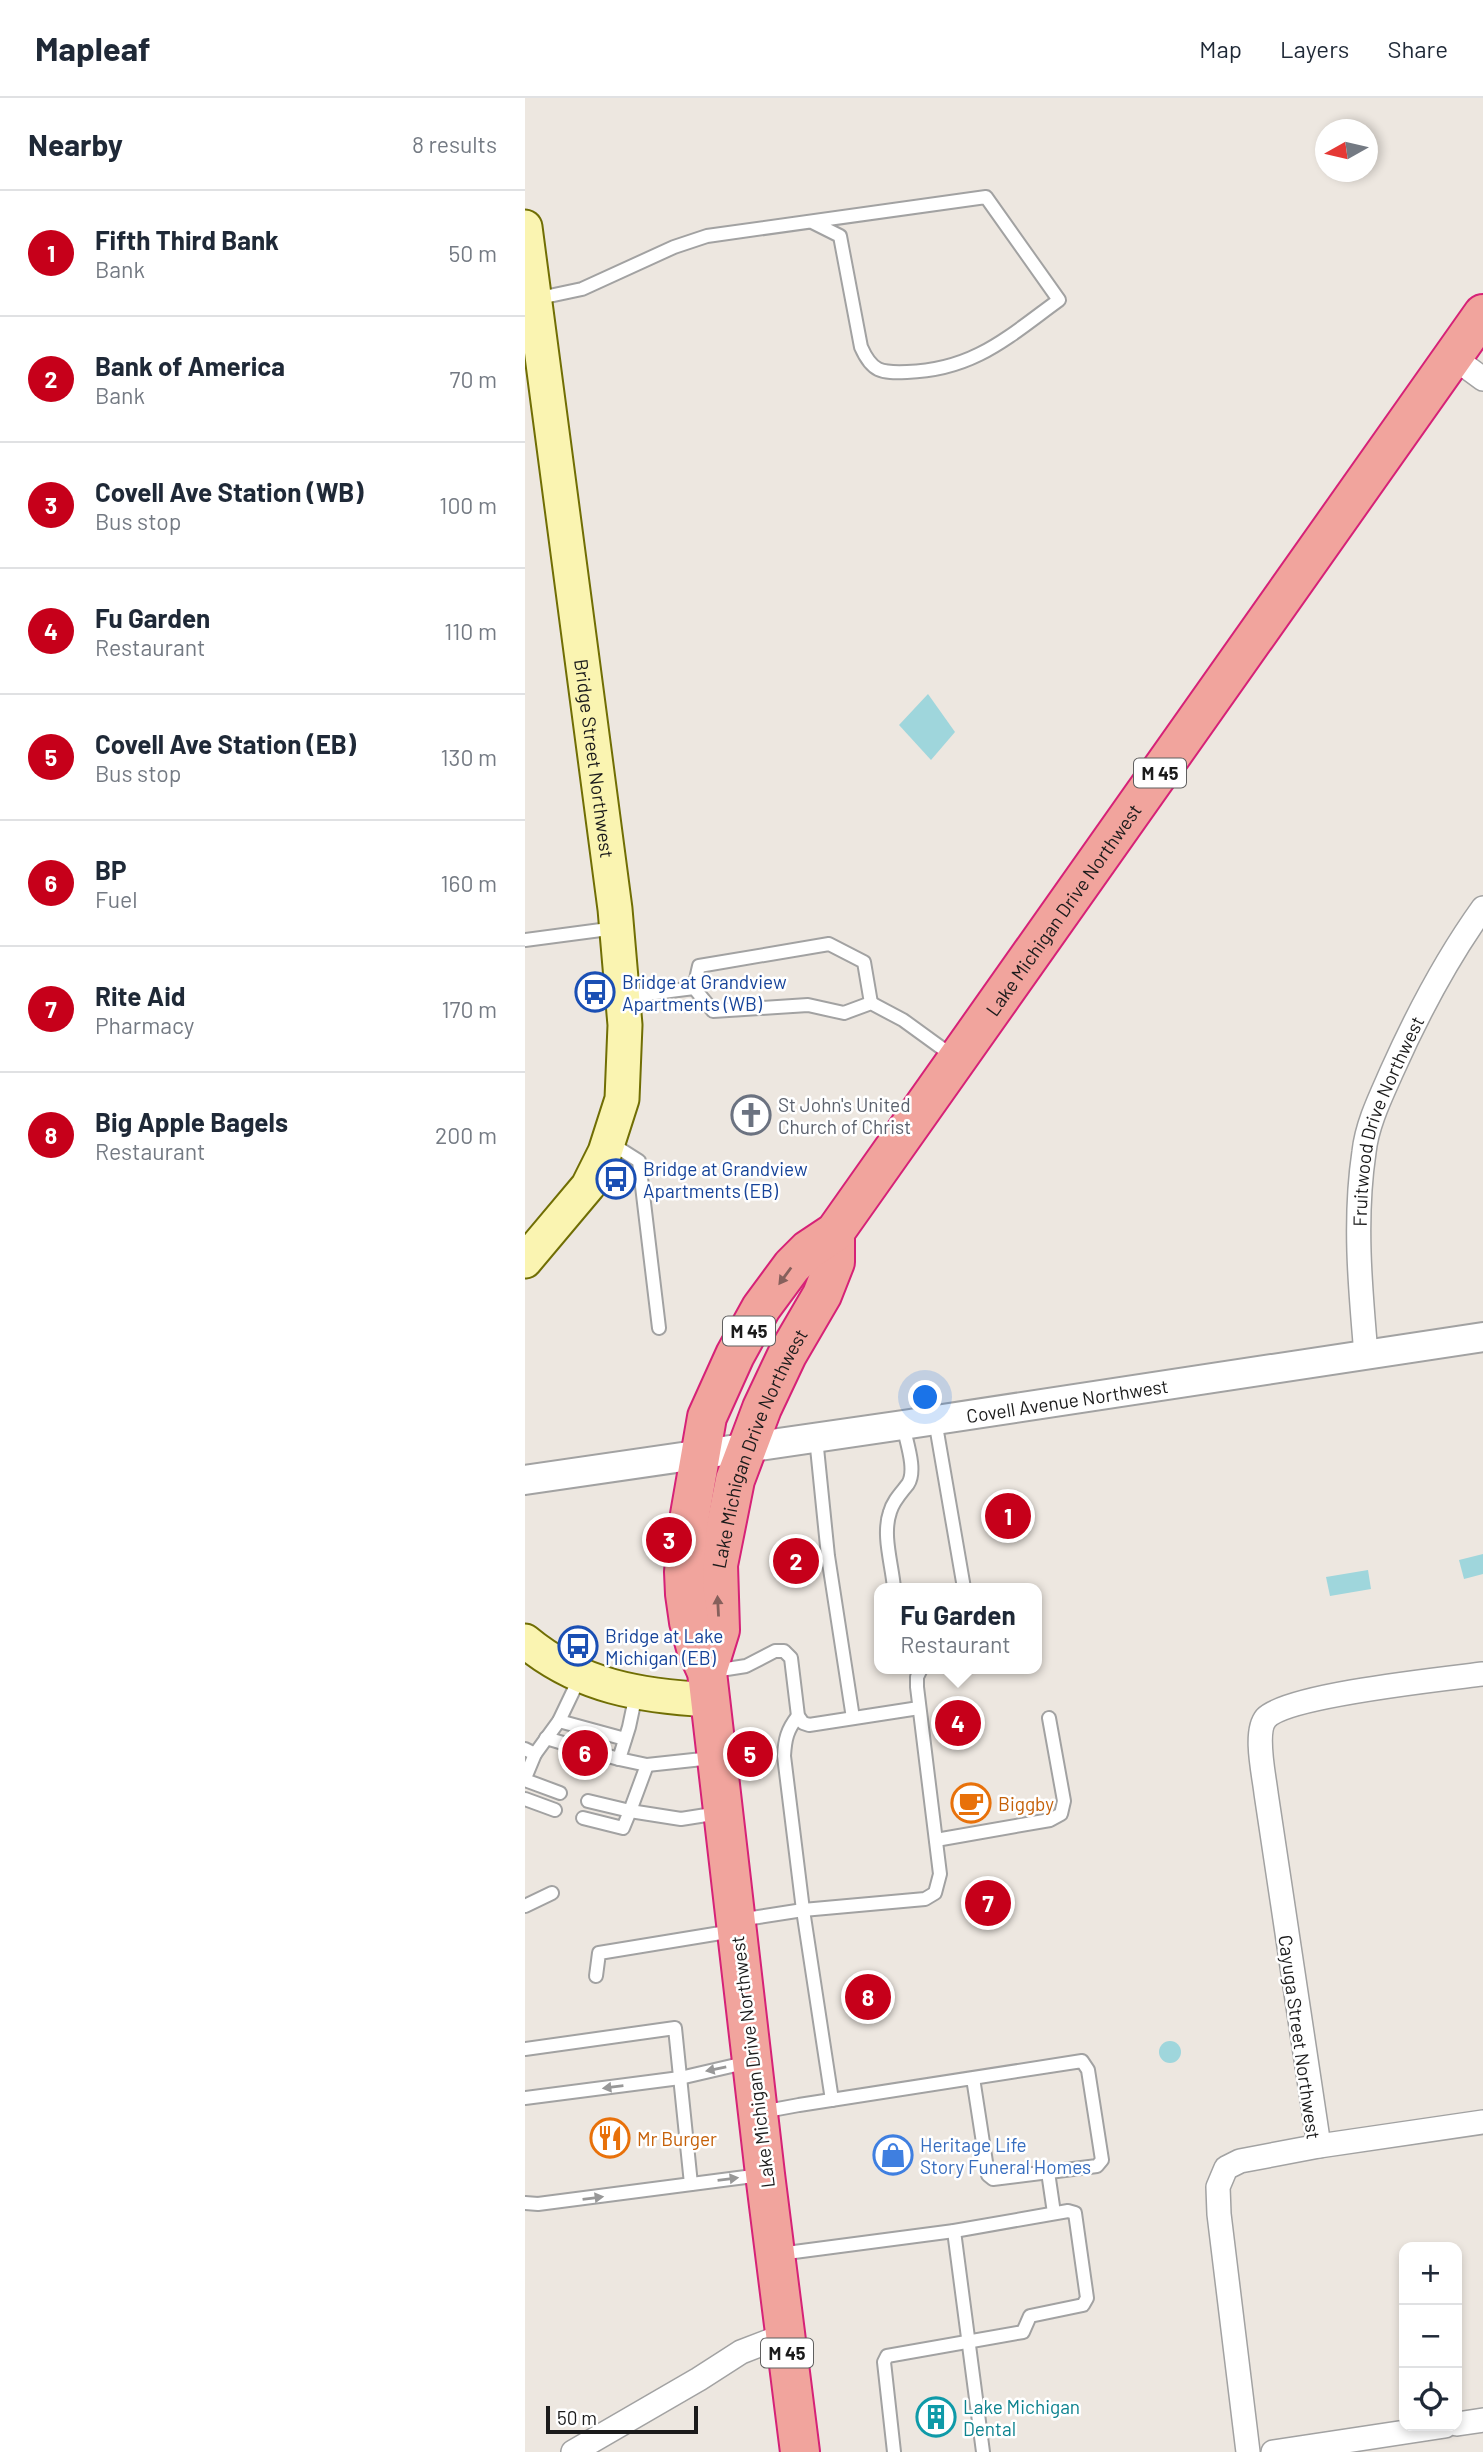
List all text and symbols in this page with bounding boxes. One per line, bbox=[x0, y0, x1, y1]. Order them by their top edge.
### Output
text: Mapleaf bbox=[35, 28, 151, 68]
text: Map bbox=[1199, 34, 1242, 63]
text: Layers bbox=[1280, 34, 1349, 63]
text: Share bbox=[1387, 34, 1448, 63]
north arrow bbox=[1315, 119, 1378, 182]
text: Nearby bbox=[28, 126, 123, 162]
text: 8 results bbox=[412, 130, 497, 158]
text: Fifth Third Bank bbox=[95, 224, 279, 255]
text: 1 bbox=[47, 239, 55, 267]
text: 50 m bbox=[449, 239, 497, 267]
text: Bank bbox=[95, 255, 145, 283]
text: Bank of America bbox=[95, 350, 285, 381]
text: 2 bbox=[45, 365, 57, 393]
text: 70 m bbox=[450, 365, 497, 393]
text: Bank bbox=[95, 381, 145, 409]
text: Covell Ave Station (WB) bbox=[95, 476, 363, 507]
text: 3 bbox=[45, 491, 57, 519]
text: 100 m bbox=[439, 491, 497, 519]
text: Bus stop bbox=[95, 507, 181, 535]
text: Fu Garden bbox=[95, 602, 210, 633]
text: 4 bbox=[44, 617, 58, 645]
text: 110 m bbox=[444, 617, 497, 645]
text: Restaurant bbox=[95, 633, 205, 661]
street label: Bridge Street Northwest bbox=[571, 657, 620, 859]
text: Covell Ave Station (EB) bbox=[95, 728, 356, 759]
text: 5 bbox=[45, 743, 57, 771]
text: 130 m bbox=[440, 743, 497, 771]
road number: M 45 bbox=[1134, 758, 1186, 788]
text: Bus stop bbox=[95, 759, 181, 787]
street label: Lake Michigan Drive Northwest bbox=[980, 799, 1145, 1020]
text: BP bbox=[95, 854, 127, 885]
text: 6 bbox=[45, 869, 57, 897]
text: 160 m bbox=[440, 869, 497, 897]
text: Fuel bbox=[95, 885, 138, 913]
place label: Bridge at Grandview Apartments (WB) bbox=[622, 970, 787, 1015]
bus stop icon: Bridge at Grandview Apartments (WB) bbox=[574, 971, 616, 1013]
text: Rite Aid bbox=[95, 980, 185, 1011]
text: 7 bbox=[45, 995, 57, 1023]
text: 170 m bbox=[441, 995, 497, 1023]
text: Pharmacy bbox=[95, 1011, 194, 1039]
street label: Fruitwood Drive Northwest bbox=[1347, 1012, 1428, 1227]
place label: St John's United Church of Christ bbox=[778, 1093, 911, 1138]
church icon: St John's United Church of Christ bbox=[730, 1094, 772, 1136]
text: Big Apple Bagels bbox=[95, 1106, 288, 1137]
text: 8 bbox=[45, 1121, 57, 1149]
text: 200 m bbox=[435, 1121, 497, 1149]
text: Restaurant bbox=[95, 1137, 205, 1165]
place label: Bridge at Grandview Apartments (EB) bbox=[643, 1157, 808, 1202]
bus stop icon: Bridge at Grandview Apartments (EB) bbox=[595, 1158, 637, 1200]
one-way arrow bbox=[778, 1267, 792, 1285]
road number: M 45 bbox=[723, 1316, 775, 1346]
street label: Lake Michigan Drive Northwest bbox=[706, 1324, 811, 1570]
street label: Covell Avenue Northwest bbox=[965, 1373, 1170, 1427]
your location bbox=[908, 1380, 942, 1414]
pin: 1 bbox=[985, 1490, 1031, 1542]
pin: 3 bbox=[646, 1514, 692, 1566]
pin: 2 bbox=[773, 1535, 819, 1587]
popup bbox=[874, 1583, 1042, 1674]
one-way arrow bbox=[713, 1595, 724, 1617]
text: Fu Garden bbox=[900, 1599, 1016, 1630]
place label: Bridge at Lake Michigan (EB) bbox=[605, 1624, 723, 1669]
bus stop icon: Bridge at Lake Michigan (EB) bbox=[557, 1625, 599, 1667]
text: Restaurant bbox=[900, 1630, 1011, 1658]
pin: 4 bbox=[935, 1697, 981, 1749]
pin: 6 bbox=[562, 1727, 608, 1779]
pin: 5 bbox=[727, 1728, 773, 1780]
cafe icon: Biggby bbox=[950, 1782, 992, 1824]
place label: Biggby bbox=[998, 1792, 1054, 1815]
pin: 7 bbox=[965, 1877, 1011, 1929]
street label: Cayuga Street Northwest bbox=[1274, 1933, 1326, 2141]
street label: Lake Michigan Drive Northwest bbox=[725, 1935, 779, 2189]
pin: 8 bbox=[845, 1971, 891, 2023]
one-way arrow bbox=[705, 2063, 727, 2074]
one-way arrow bbox=[602, 2081, 624, 2092]
restaurant icon: Mr Burger bbox=[589, 2117, 631, 2159]
place label: Mr Burger bbox=[637, 2127, 717, 2150]
place label: Heritage Life Story Funeral Homes bbox=[920, 2133, 1091, 2178]
shop icon: Heritage Life Story Funeral Homes bbox=[872, 2134, 914, 2176]
one-way arrow bbox=[717, 2174, 739, 2185]
one-way arrow bbox=[582, 2192, 604, 2203]
map controls bbox=[1399, 2242, 1462, 2431]
button: + bbox=[1399, 2242, 1462, 2305]
button: − bbox=[1399, 2305, 1462, 2368]
road number: M 45 bbox=[761, 2339, 813, 2368]
button: locate bbox=[1399, 2368, 1462, 2431]
place label: Lake Michigan Dental bbox=[963, 2395, 1080, 2440]
building icon: Lake Michigan Dental bbox=[915, 2396, 957, 2438]
scale bar bbox=[546, 2403, 698, 2435]
text: 50 m bbox=[557, 2406, 597, 2429]

